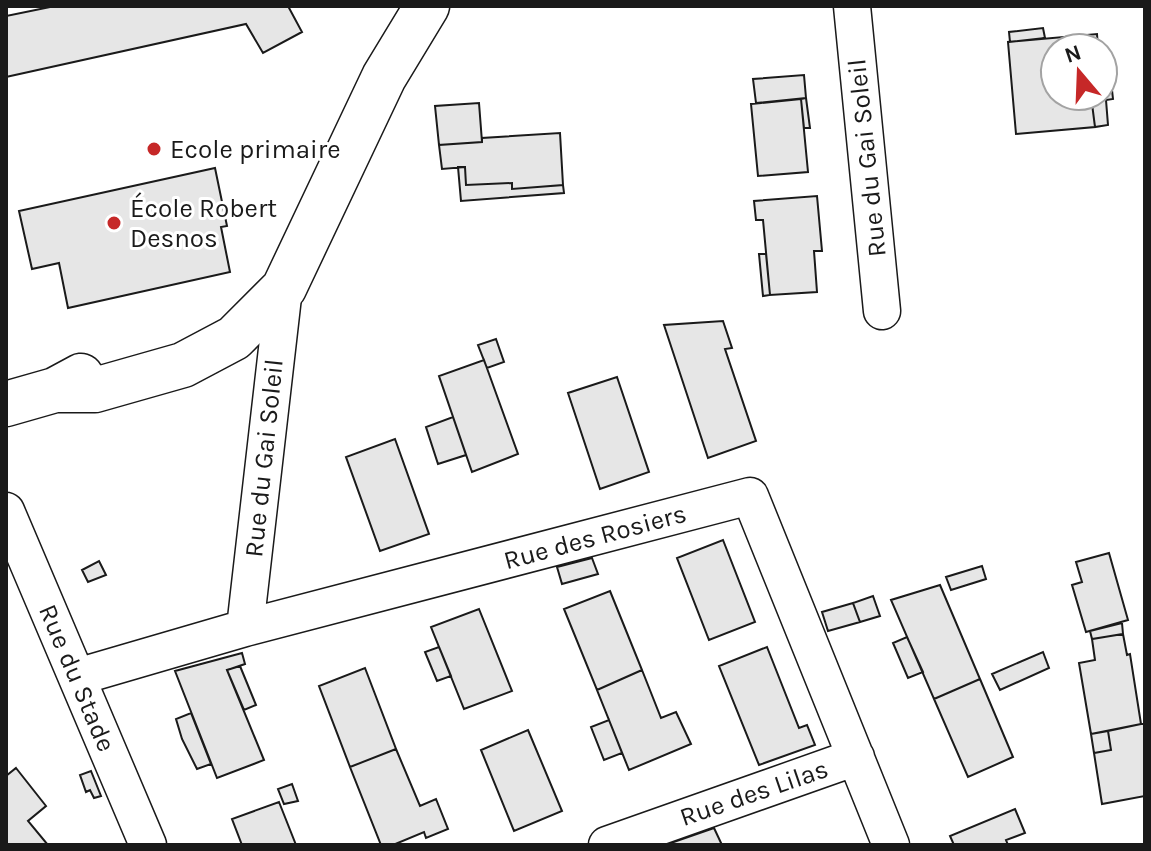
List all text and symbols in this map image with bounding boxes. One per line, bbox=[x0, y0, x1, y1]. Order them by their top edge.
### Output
north arrow bbox=[1039, 32, 1119, 112]
text: N bbox=[1061, 39, 1085, 69]
street label: Rue du Gai Soleil bbox=[841, 57, 893, 259]
place label: Ecole primaire bbox=[170, 134, 341, 165]
marker: Ecole primaire bbox=[145, 140, 163, 158]
place label: École Robert Desnos bbox=[130, 192, 277, 254]
marker: École Robert Desnos bbox=[105, 214, 123, 232]
street label: Rue du Gai Soleil bbox=[238, 357, 290, 559]
street label: Rue des Rosiers bbox=[500, 498, 690, 576]
street label: Rue du Stade bbox=[32, 600, 122, 756]
street label: Rue des Lilas bbox=[676, 753, 832, 833]

